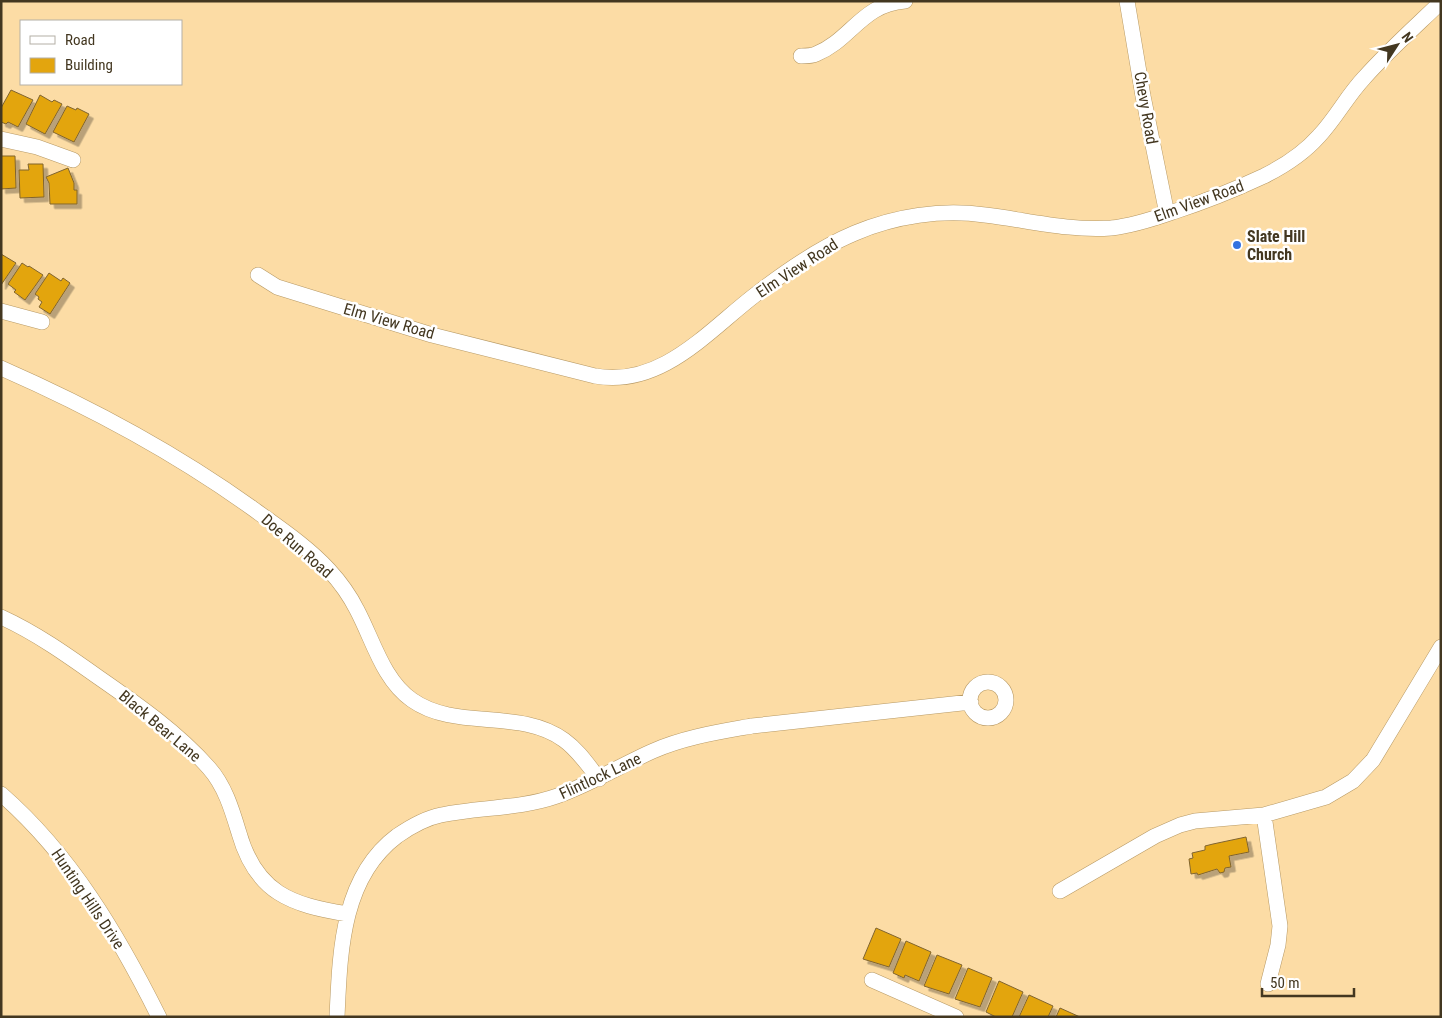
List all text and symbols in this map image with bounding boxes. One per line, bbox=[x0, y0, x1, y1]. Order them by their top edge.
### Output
legend bbox=[20, 20, 182, 85]
north arrow bbox=[1372, 20, 1422, 70]
text: N bbox=[1399, 29, 1417, 46]
text: Road bbox=[65, 31, 95, 49]
text: Building bbox=[65, 56, 113, 74]
street label: Chevy Road bbox=[1130, 70, 1162, 146]
street label: Elm View Road bbox=[1152, 176, 1246, 226]
place label: Slate Hill Church bbox=[1247, 227, 1305, 264]
street label: Elm View Road bbox=[753, 235, 841, 301]
marker: Slate Hill Church bbox=[1231, 239, 1243, 251]
street label: Elm View Road bbox=[341, 299, 437, 343]
street label: Doe Run Road bbox=[258, 510, 336, 582]
street label: Black Bear Lane bbox=[115, 686, 205, 766]
street label: Flintlock Lane bbox=[556, 749, 644, 803]
street label: Hunting Hills Drive bbox=[47, 845, 129, 953]
scale bar bbox=[1262, 966, 1354, 998]
text: 50 m bbox=[1270, 974, 1300, 992]

